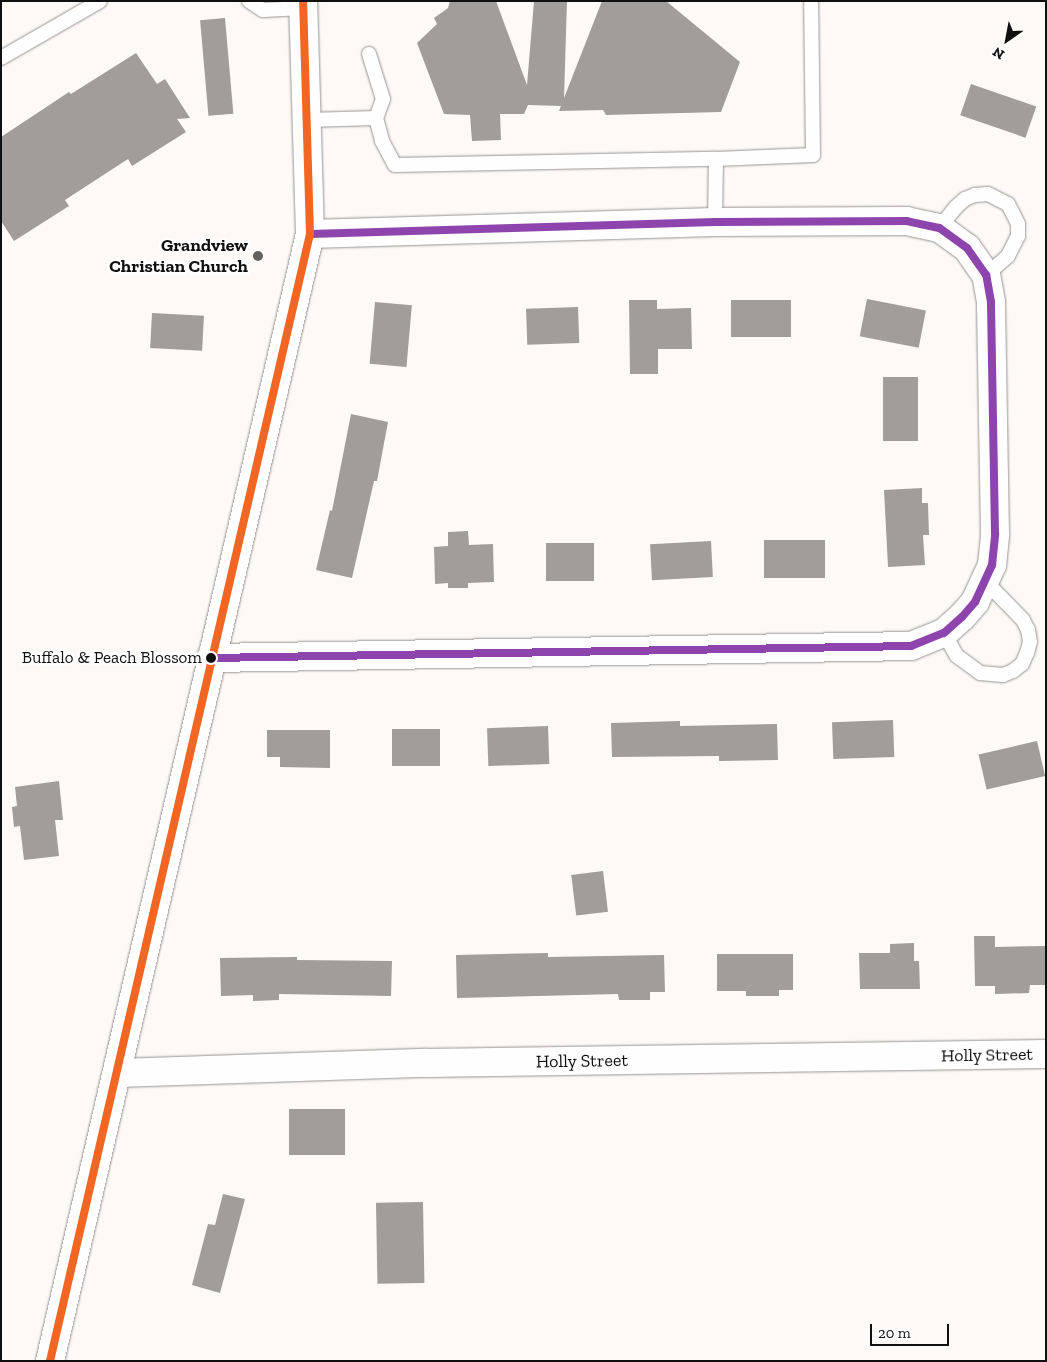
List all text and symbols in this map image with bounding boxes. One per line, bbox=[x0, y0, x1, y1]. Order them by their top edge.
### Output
north arrow bbox=[982, 15, 1032, 65]
text: N bbox=[989, 43, 1008, 63]
place label: Grandview Christian Church bbox=[109, 235, 248, 278]
marker: Grandview Christian Church bbox=[252, 250, 264, 262]
place label: Buffalo & Peach Blossom bbox=[22, 648, 202, 668]
marker: Buffalo & Peach Blossom bbox=[206, 653, 216, 663]
street label: Holly Street bbox=[941, 1043, 1033, 1067]
street label: Holly Street bbox=[536, 1049, 628, 1073]
scale bar bbox=[872, 1314, 951, 1346]
text: 20 m bbox=[878, 1324, 911, 1342]

